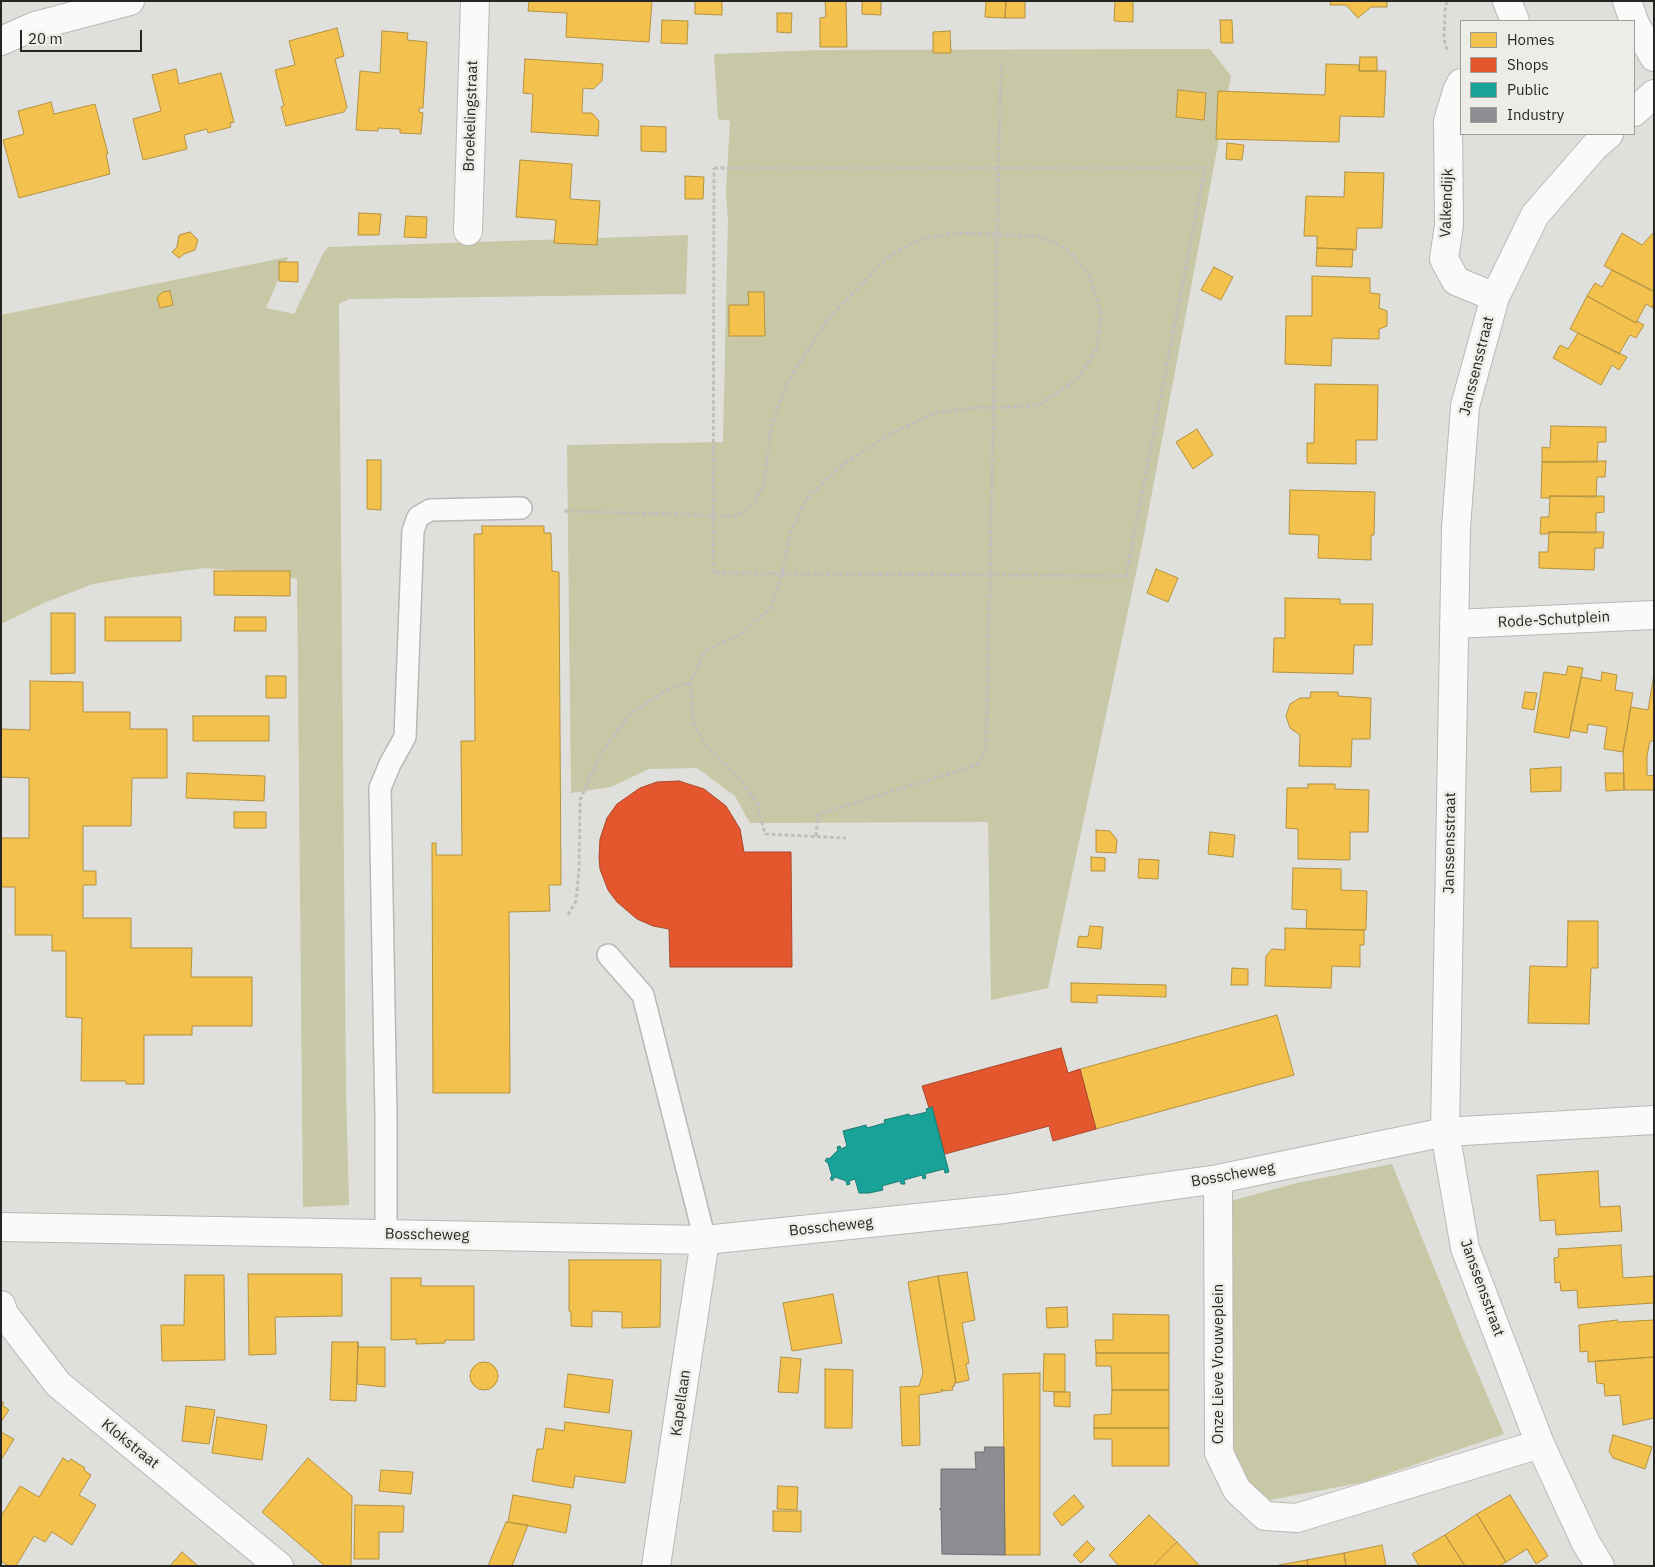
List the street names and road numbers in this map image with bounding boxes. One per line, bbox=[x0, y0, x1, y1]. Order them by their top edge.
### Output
street label: Broekelingstraat bbox=[460, 60, 482, 172]
street label: Valkendijk bbox=[1437, 168, 1457, 238]
street label: Janssensstraat bbox=[1456, 314, 1498, 418]
street label: Rode-Schutplein bbox=[1497, 608, 1611, 632]
street label: Janssensstraat bbox=[1440, 792, 1460, 894]
street label: Bosscheweg bbox=[1190, 1159, 1276, 1191]
street label: Bosscheweg bbox=[788, 1214, 874, 1240]
street label: Bosscheweg bbox=[385, 1225, 469, 1245]
street label: Janssensstraat bbox=[1456, 1237, 1508, 1339]
street label: Onze Lieve Vrouweplein bbox=[1210, 1284, 1228, 1444]
street label: Kapellaan bbox=[667, 1369, 695, 1437]
street label: Klokstraat bbox=[98, 1415, 162, 1473]

